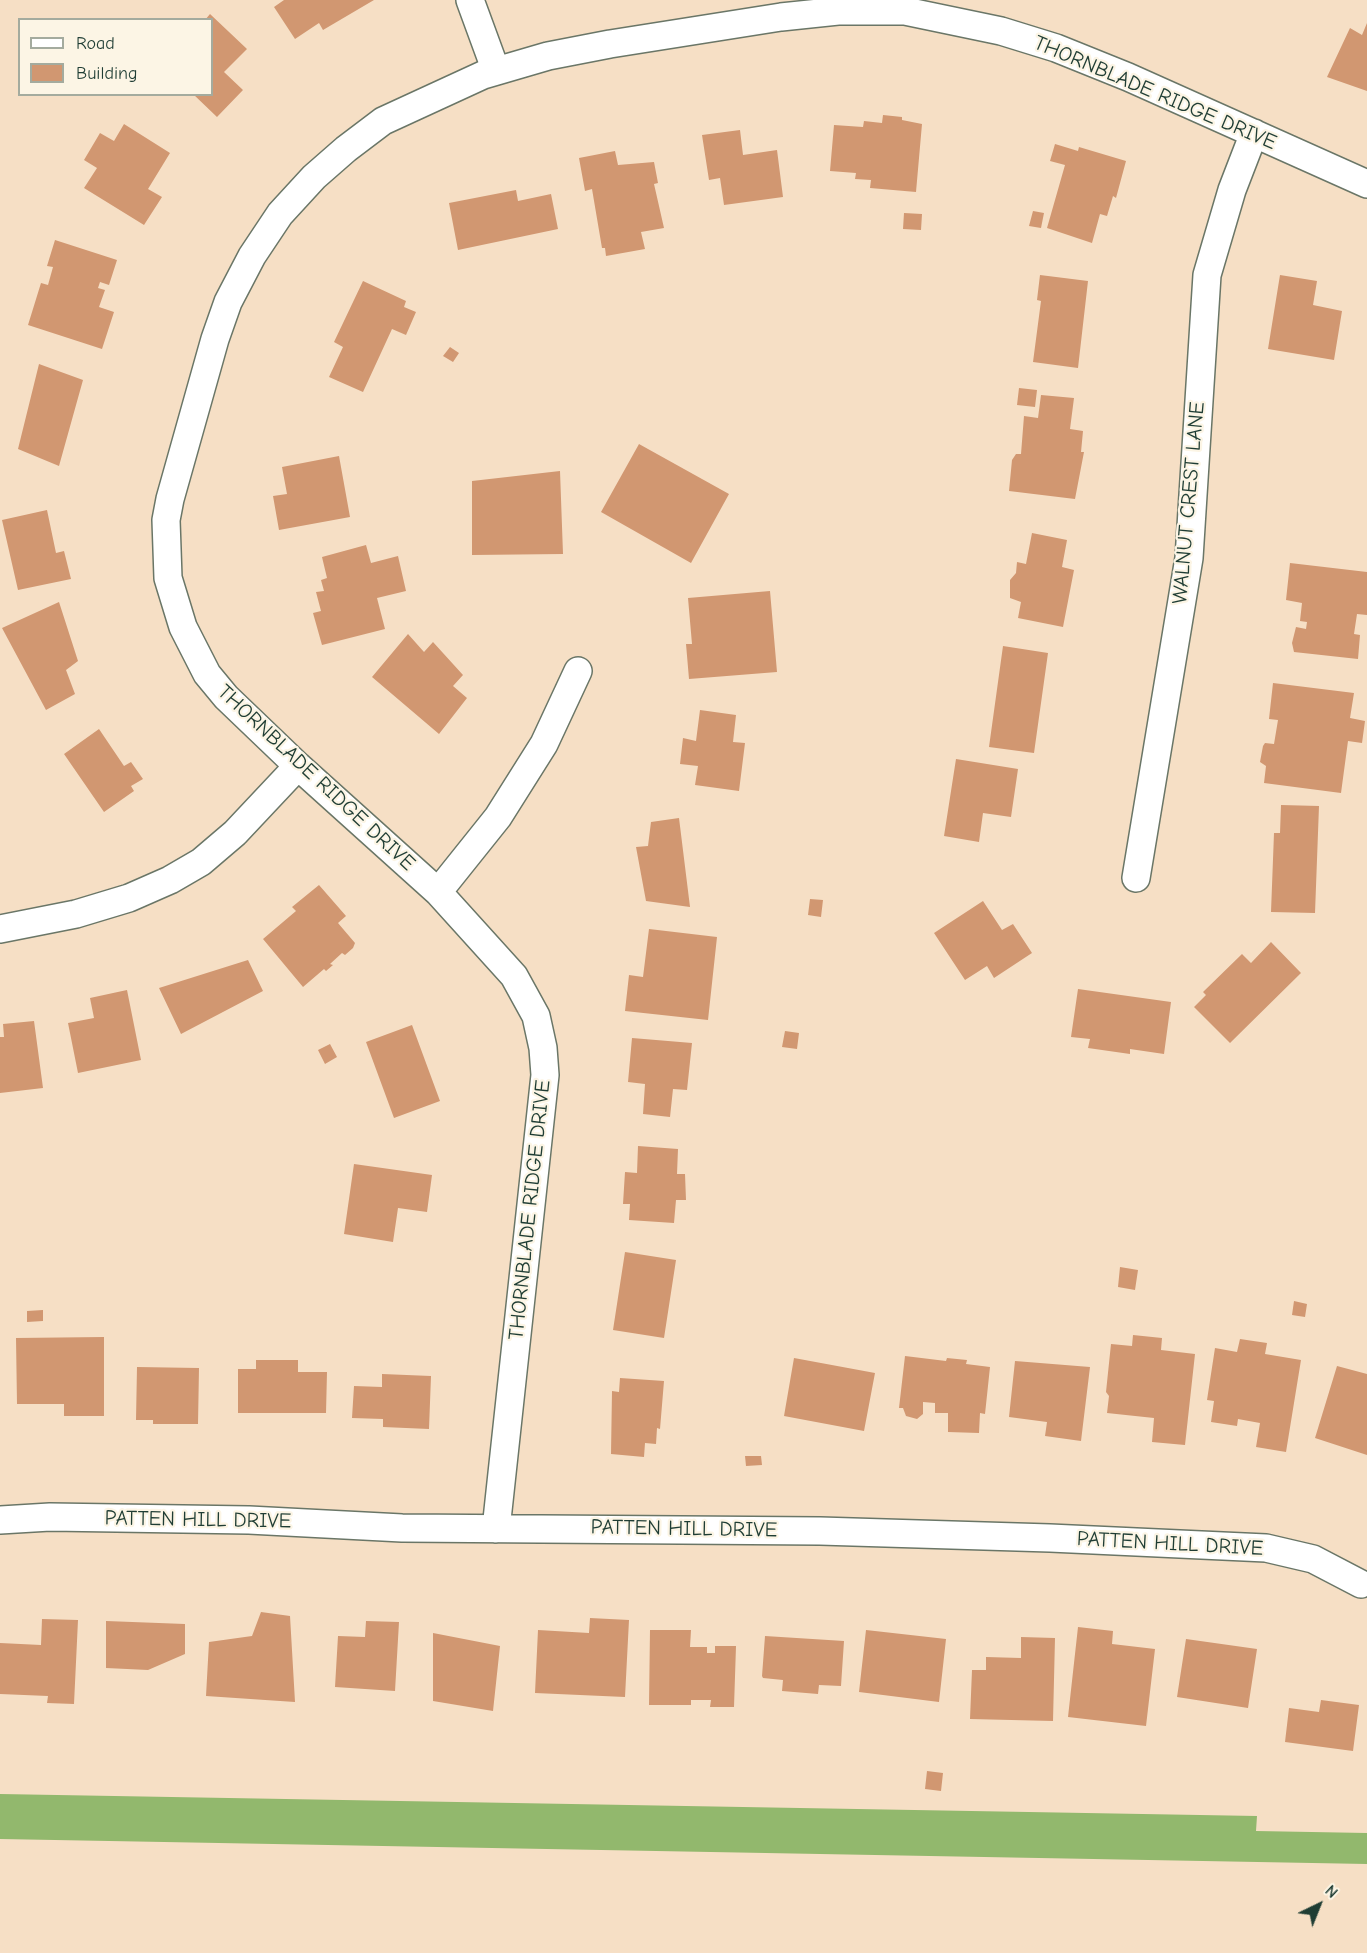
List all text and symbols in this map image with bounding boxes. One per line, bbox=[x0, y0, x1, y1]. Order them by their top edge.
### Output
legend bbox=[18, 18, 213, 96]
street label: THORNBLADE RIDGE DRIVE bbox=[1030, 30, 1280, 156]
text: Road bbox=[76, 33, 115, 54]
text: Building bbox=[76, 63, 138, 84]
street label: WALNUT CREST LANE bbox=[1168, 401, 1210, 605]
street label: THORNBLADE RIDGE DRIVE bbox=[212, 680, 420, 876]
street label: THORNBLADE RIDGE DRIVE bbox=[504, 1079, 556, 1341]
street label: PATTEN HILL DRIVE bbox=[104, 1506, 292, 1534]
street label: PATTEN HILL DRIVE bbox=[590, 1515, 778, 1543]
street label: PATTEN HILL DRIVE bbox=[1076, 1527, 1264, 1561]
north arrow bbox=[1289, 1875, 1349, 1935]
text: N bbox=[1321, 1882, 1341, 1902]

